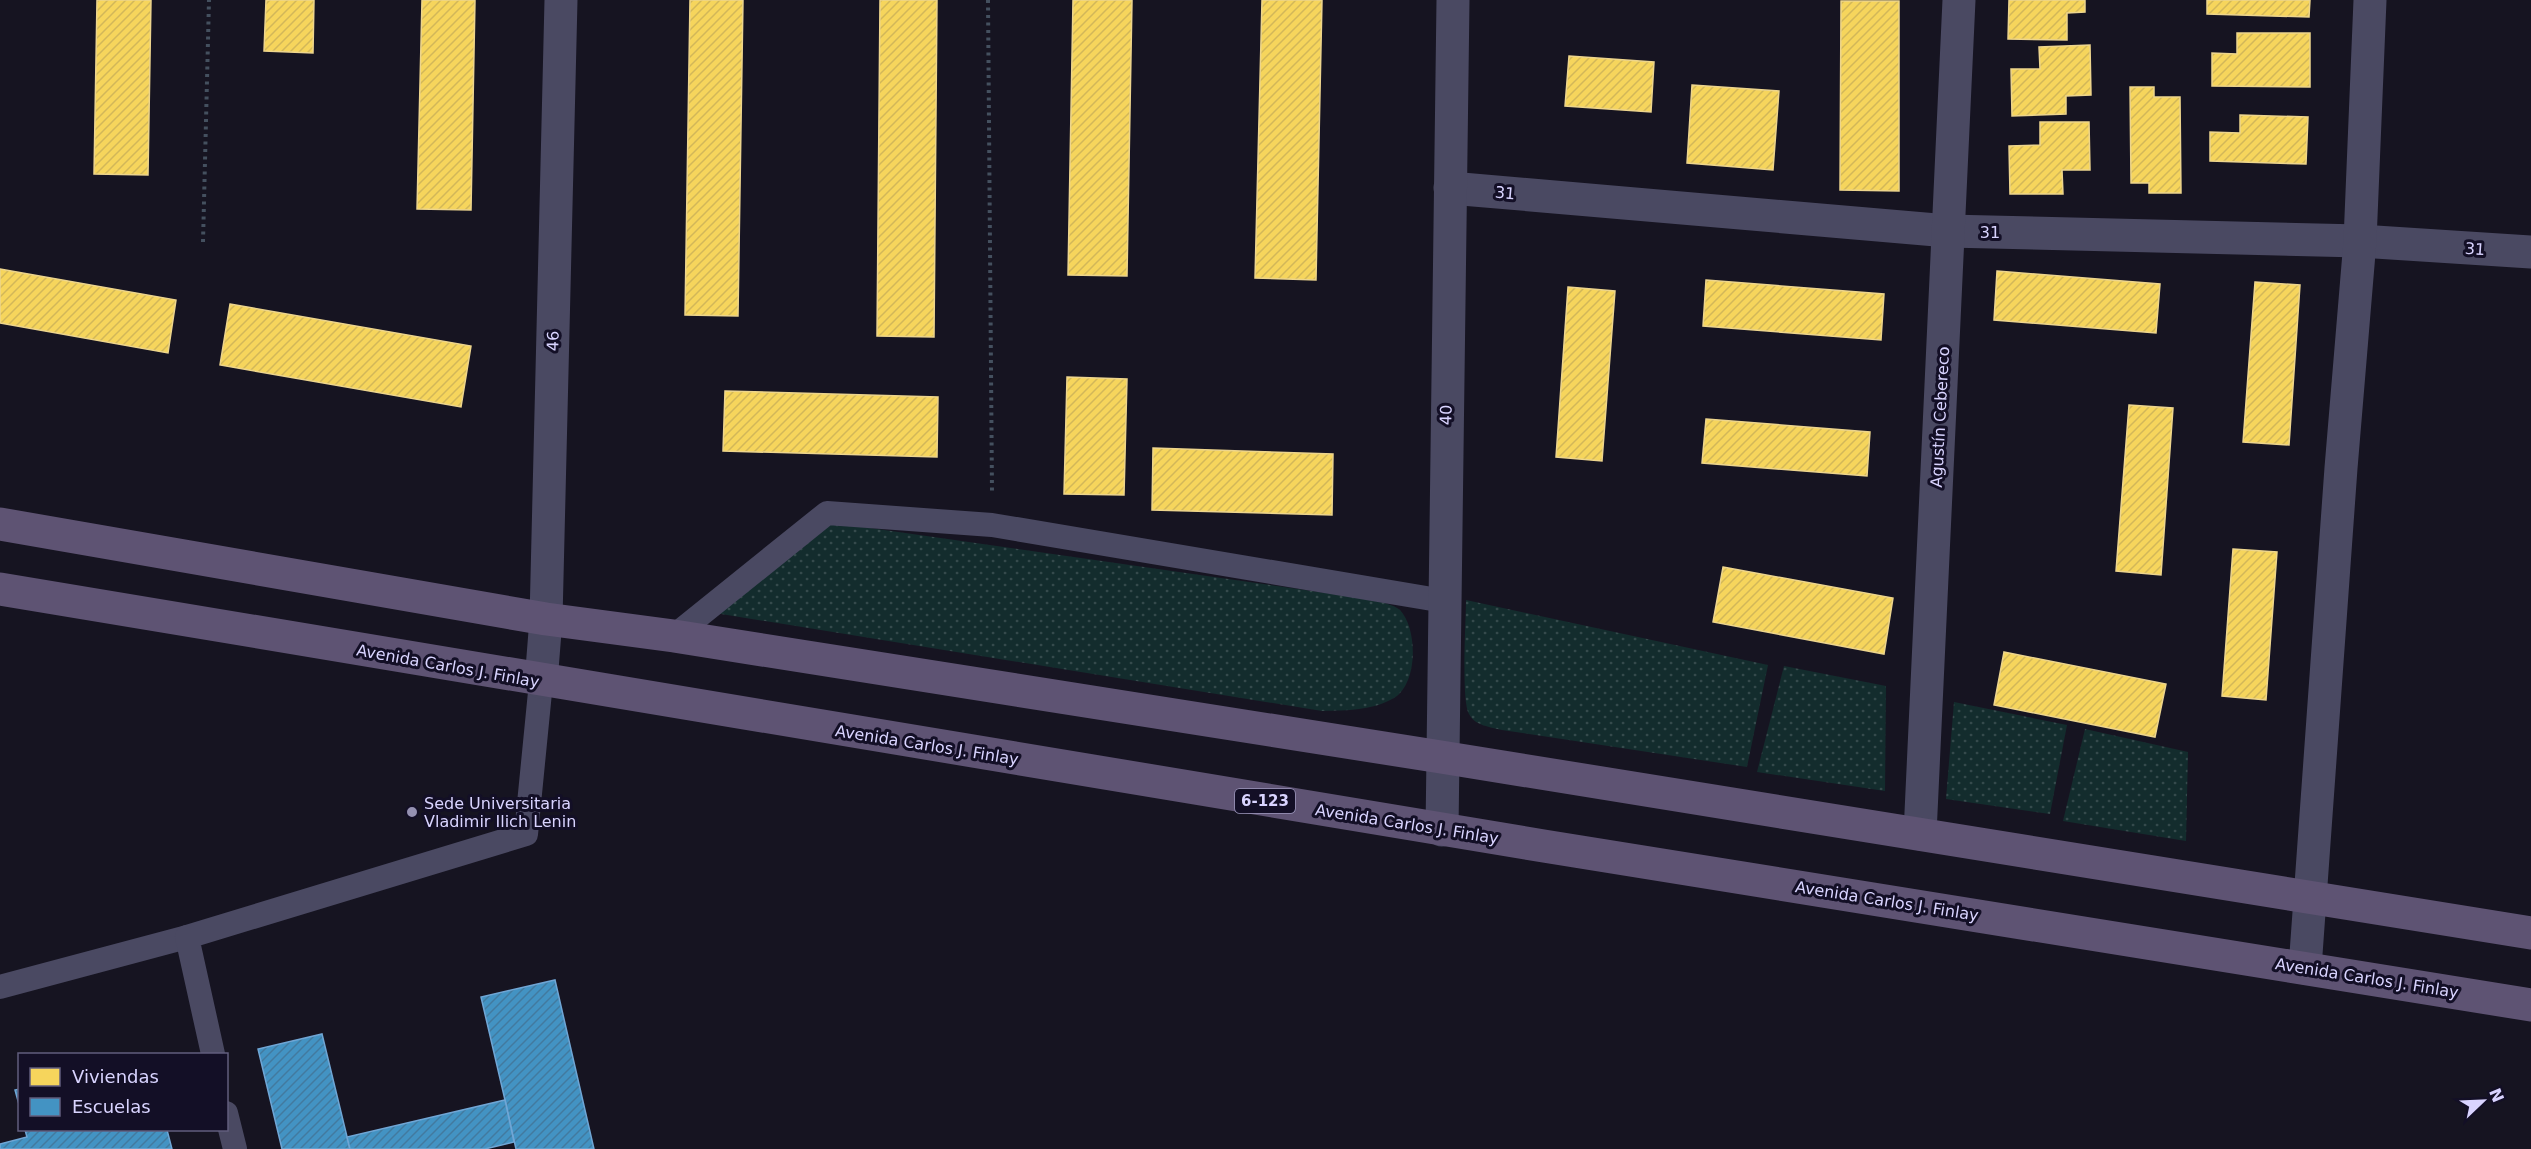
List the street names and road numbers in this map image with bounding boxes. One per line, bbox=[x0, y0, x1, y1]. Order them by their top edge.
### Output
street label: 31 bbox=[1494, 183, 1516, 203]
street label: 31 bbox=[1980, 223, 2000, 242]
street label: 31 bbox=[2464, 239, 2486, 259]
street label: 46 bbox=[543, 331, 563, 351]
street label: Agustín Cebereco bbox=[1927, 346, 1953, 488]
street label: 40 bbox=[1436, 405, 1456, 425]
street label: Avenida Carlos J. Finlay bbox=[355, 641, 541, 691]
street label: Avenida Carlos J. Finlay bbox=[834, 721, 1020, 769]
road number: 6-123 bbox=[1235, 789, 1295, 813]
street label: Avenida Carlos J. Finlay bbox=[1314, 800, 1500, 848]
street label: Avenida Carlos J. Finlay bbox=[1794, 877, 1980, 925]
street label: Avenida Carlos J. Finlay bbox=[2274, 954, 2460, 1002]

